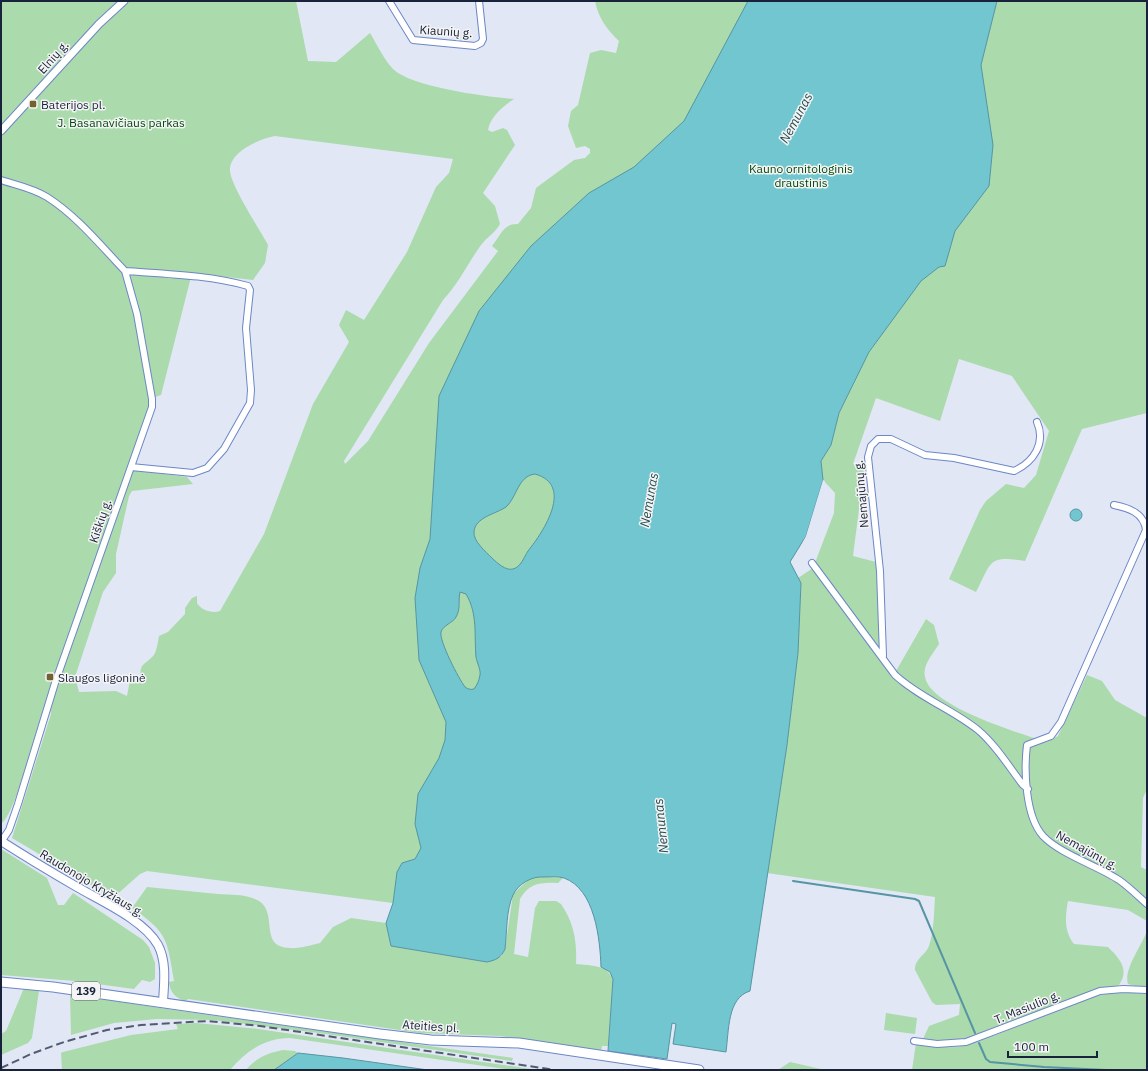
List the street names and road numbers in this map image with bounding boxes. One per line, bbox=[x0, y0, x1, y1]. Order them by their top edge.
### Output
street label: Kiaunių g. bbox=[419, 22, 473, 40]
street label: Elnių g. bbox=[34, 37, 72, 77]
street label: Nemajūnų g. bbox=[851, 459, 871, 529]
street label: Kiškių g. bbox=[86, 497, 114, 545]
street label: Nemajūnų g. bbox=[1054, 827, 1120, 873]
street label: Raudonojo Kryžiaus g. bbox=[37, 846, 147, 920]
road number: 139 bbox=[72, 982, 100, 1000]
street label: T. Masiulio g. bbox=[992, 987, 1062, 1027]
street label: Ateities pl. bbox=[402, 1017, 460, 1035]

